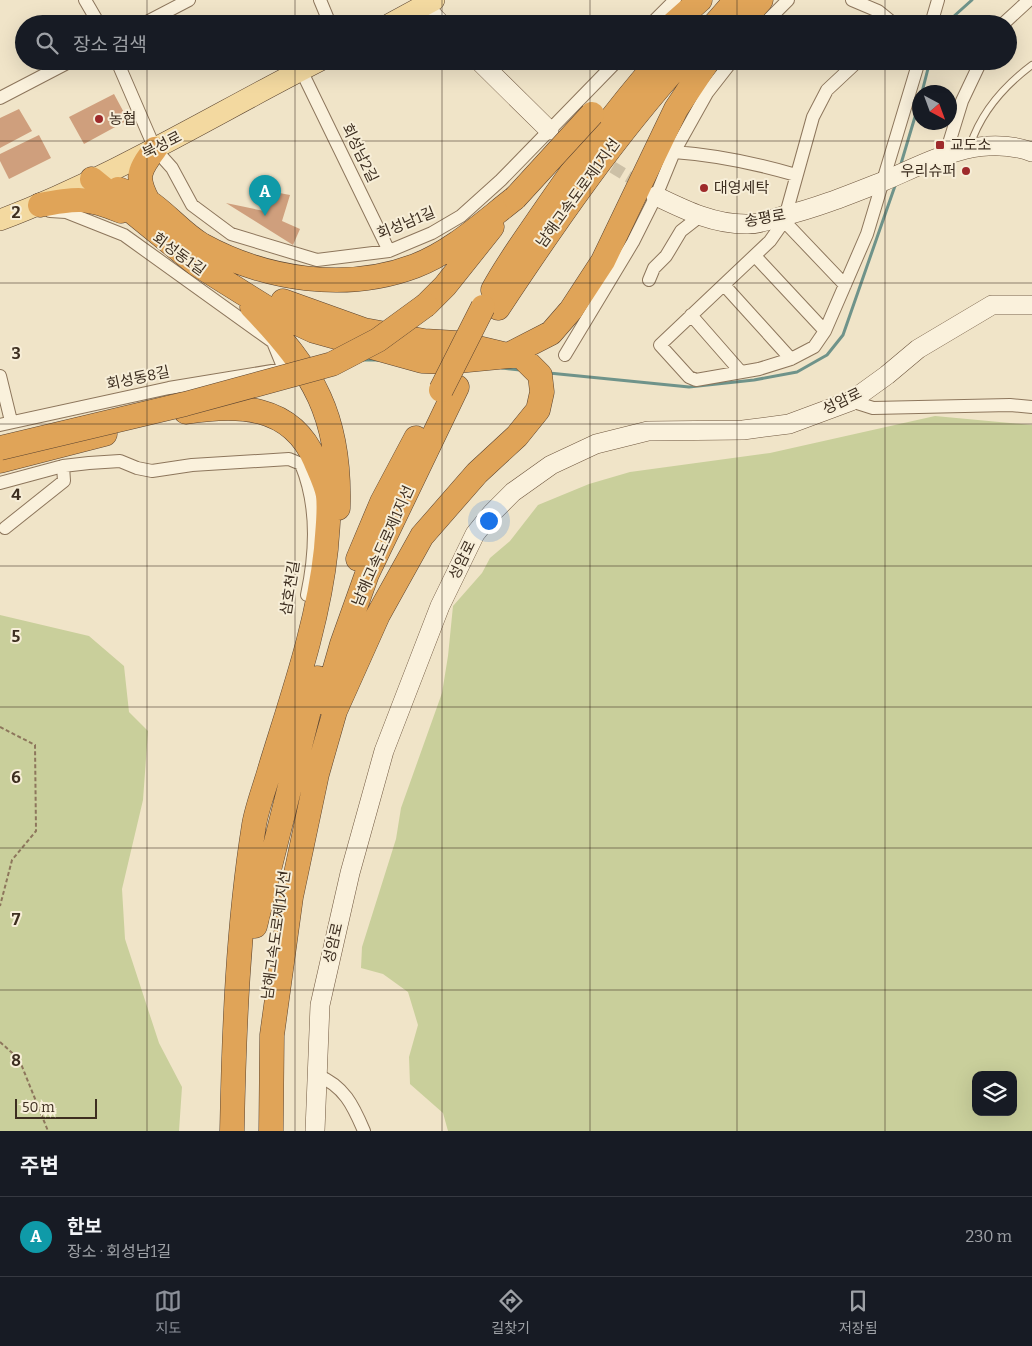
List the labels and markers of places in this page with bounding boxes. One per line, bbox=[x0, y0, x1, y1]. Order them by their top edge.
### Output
place label: 농협 bbox=[109, 110, 137, 128]
marker: 농협 bbox=[93, 113, 105, 125]
place label: 교도소 bbox=[950, 136, 992, 154]
marker: 교도소 bbox=[934, 139, 946, 151]
place label: 우리슈퍼 bbox=[901, 162, 956, 180]
marker: 우리슈퍼 bbox=[960, 165, 972, 177]
pin: A bbox=[249, 175, 281, 216]
place label: 대영세탁 bbox=[714, 179, 769, 197]
marker: 대영세탁 bbox=[698, 182, 710, 194]

